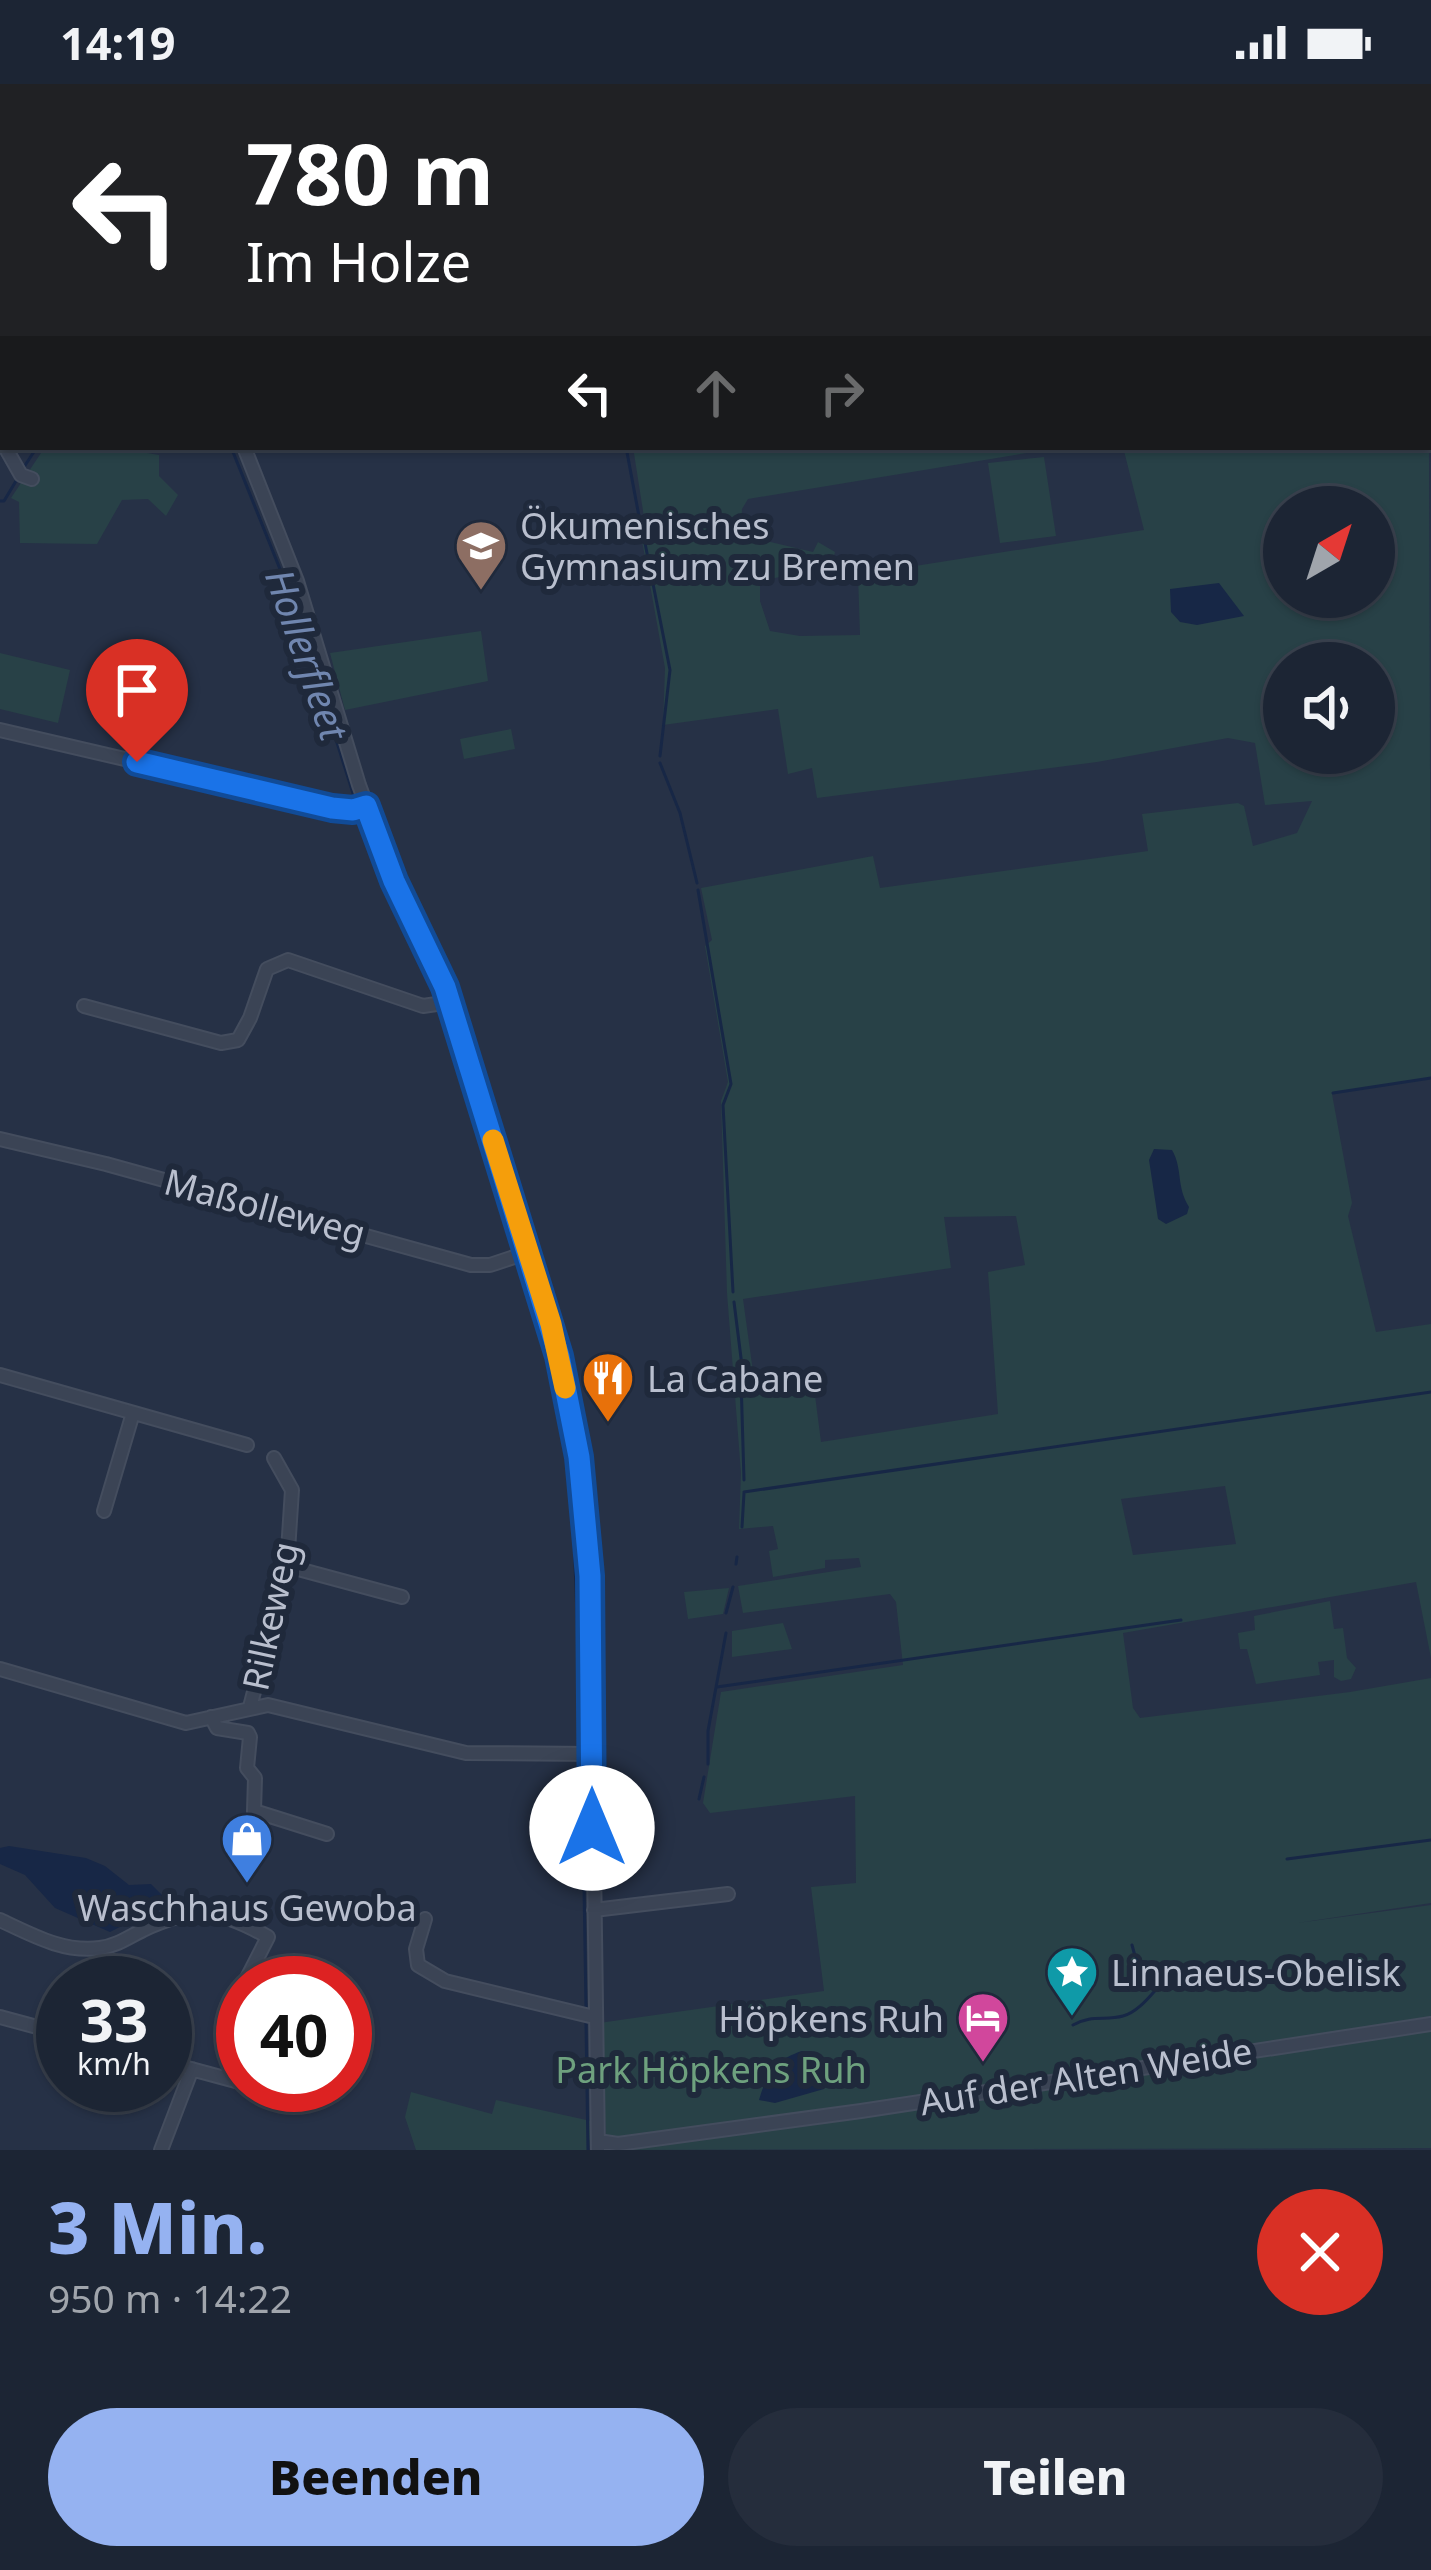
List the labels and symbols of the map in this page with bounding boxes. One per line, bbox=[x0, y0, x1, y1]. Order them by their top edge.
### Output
north arrow bbox=[1263, 486, 1395, 618]
place label: Ökumenisches Gymnasium zu Bremen bbox=[520, 501, 915, 591]
school or university icon: Ökumenisches Gymnasium zu Bremen bbox=[453, 518, 509, 592]
water label: Hollerfleet bbox=[254, 561, 363, 749]
pin bbox=[86, 639, 188, 762]
street label: Maßolleweg bbox=[159, 1157, 371, 1257]
restaurant icon: La Cabane bbox=[580, 1350, 636, 1424]
place label: La Cabane bbox=[647, 1354, 823, 1403]
street label: Rilkeweg bbox=[230, 1537, 310, 1695]
position arrow bbox=[529, 1765, 655, 1891]
shop icon: Waschhaus Gewoba bbox=[219, 1811, 275, 1885]
place label: Waschhaus Gewoba bbox=[77, 1883, 417, 1932]
place icon: Linnaeus-Obelisk bbox=[1044, 1944, 1100, 2018]
place label: Linnaeus-Obelisk bbox=[1111, 1948, 1401, 1997]
speed limit sign: 40 bbox=[216, 1956, 372, 2112]
hotel icon: Höpkens Ruh bbox=[955, 1990, 1011, 2064]
place label: Höpkens Ruh bbox=[718, 1994, 944, 2043]
street label: Auf der Alten Weide bbox=[916, 2026, 1256, 2126]
park label: Park Höpkens Ruh bbox=[555, 2045, 867, 2094]

